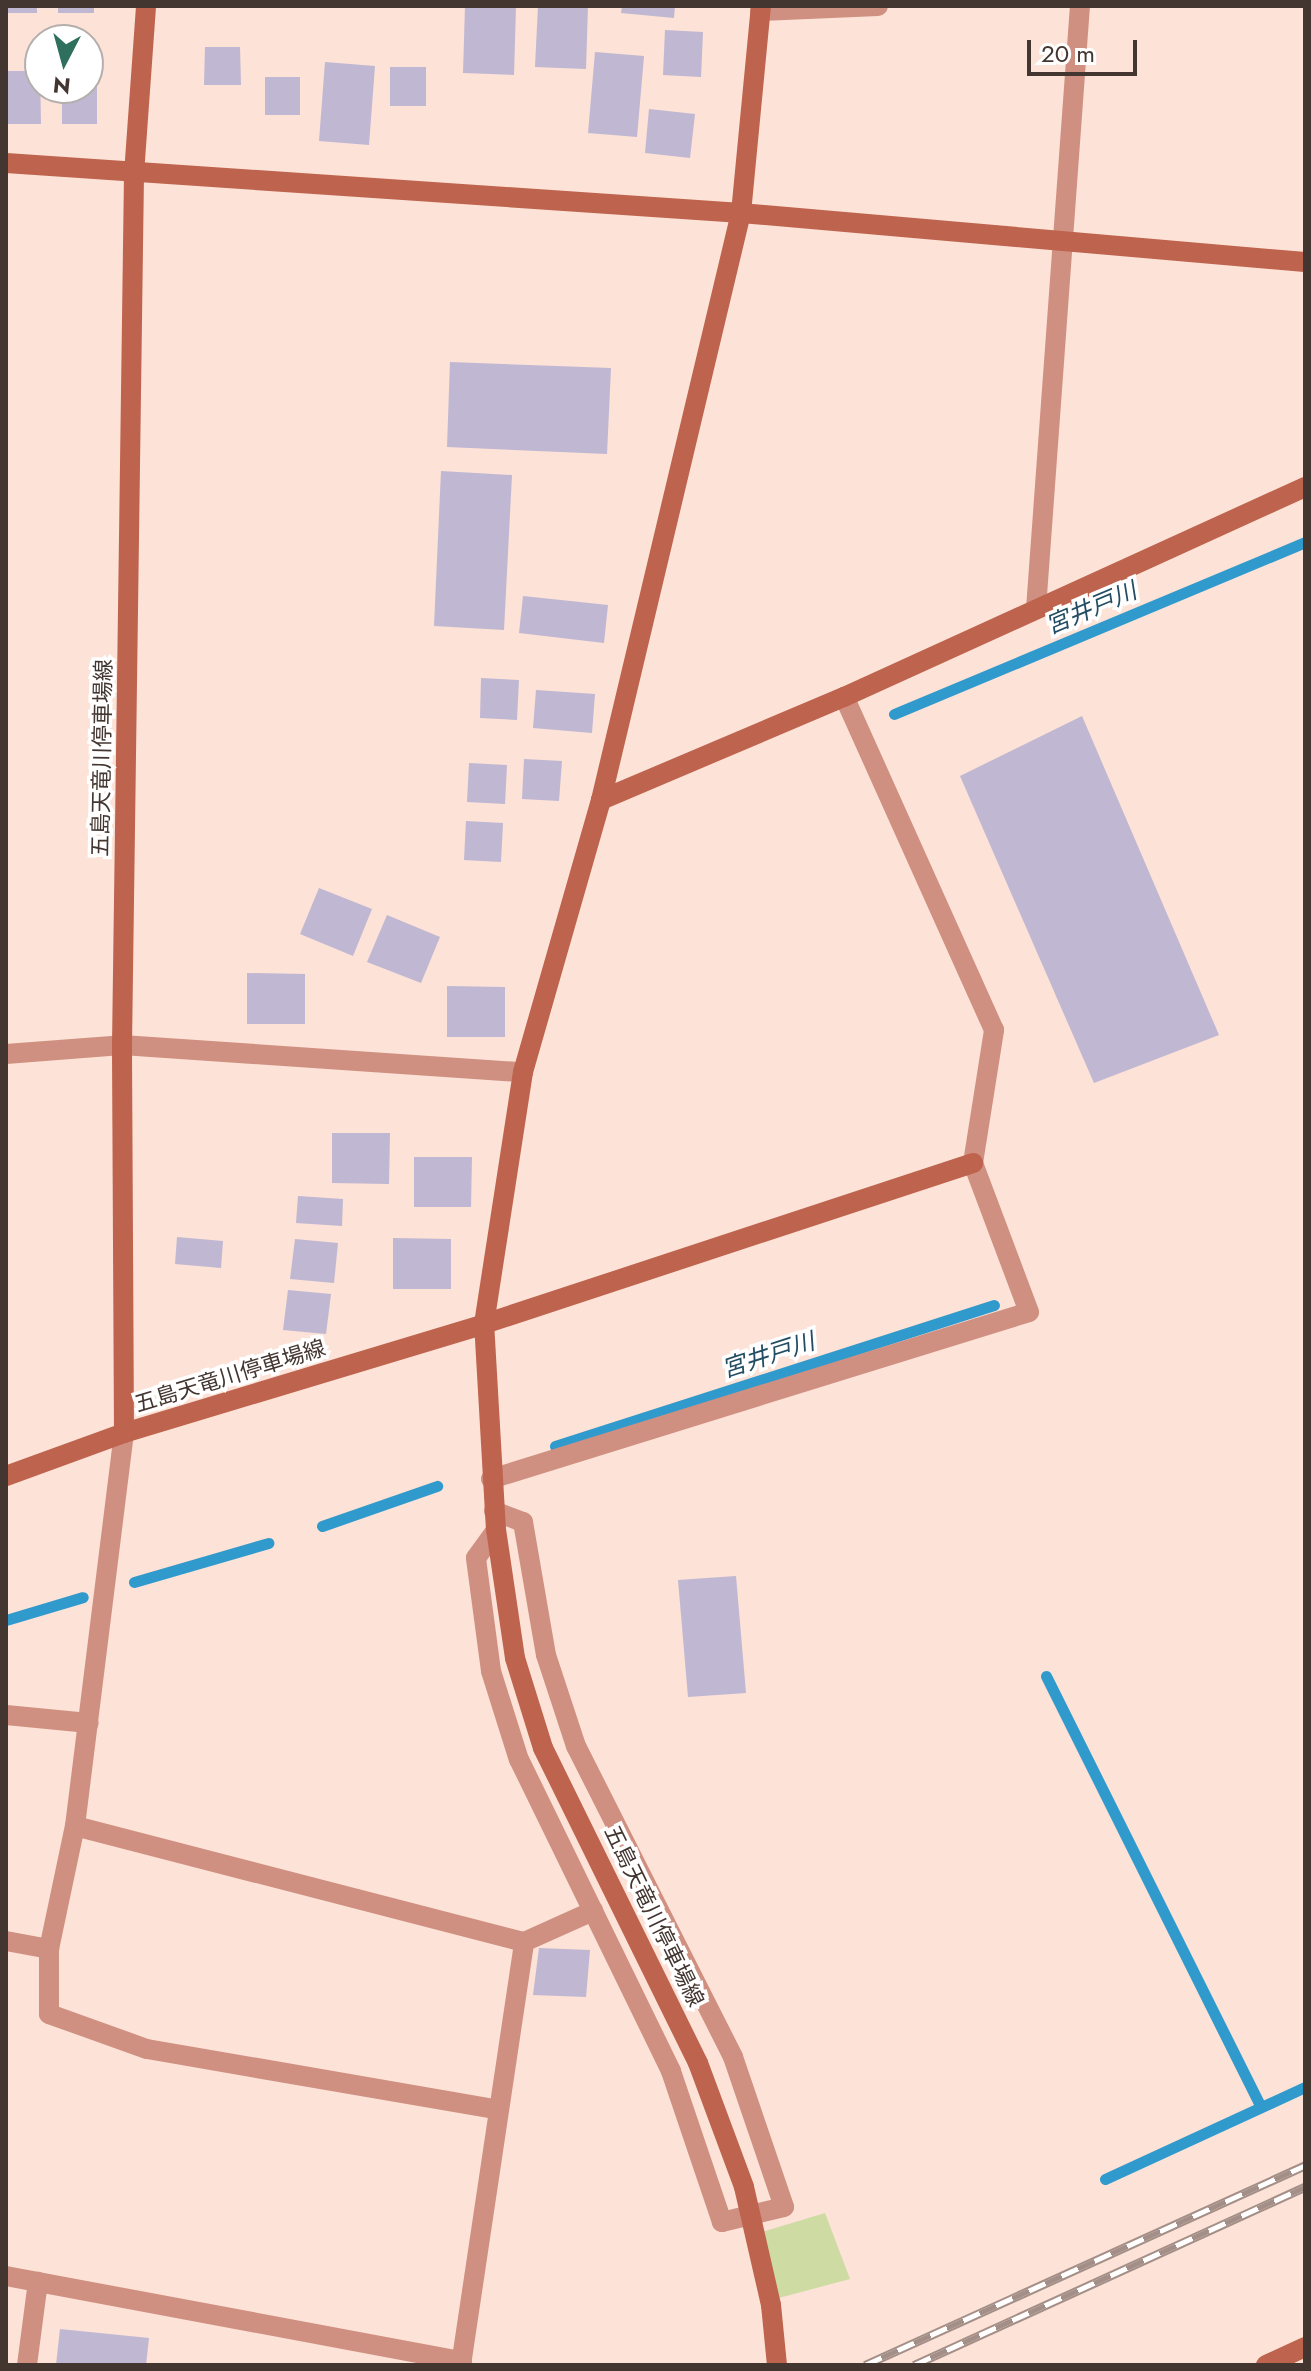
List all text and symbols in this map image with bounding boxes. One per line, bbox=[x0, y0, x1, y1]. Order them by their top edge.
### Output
north arrow bbox=[24, 24, 104, 104]
scale bar bbox=[1031, 24, 1141, 74]
text: 20 m bbox=[1041, 36, 1095, 71]
text: N bbox=[51, 69, 72, 103]
water label: 宮井戸川 bbox=[1041, 576, 1141, 640]
street label: 五島天竜川停車場線 bbox=[87, 659, 117, 857]
water label: 宮井戸川 bbox=[718, 1326, 818, 1384]
street label: 五島天竜川停車場線 bbox=[131, 1334, 329, 1418]
street label: 五島天竜川停車場線 bbox=[599, 1821, 709, 2011]

